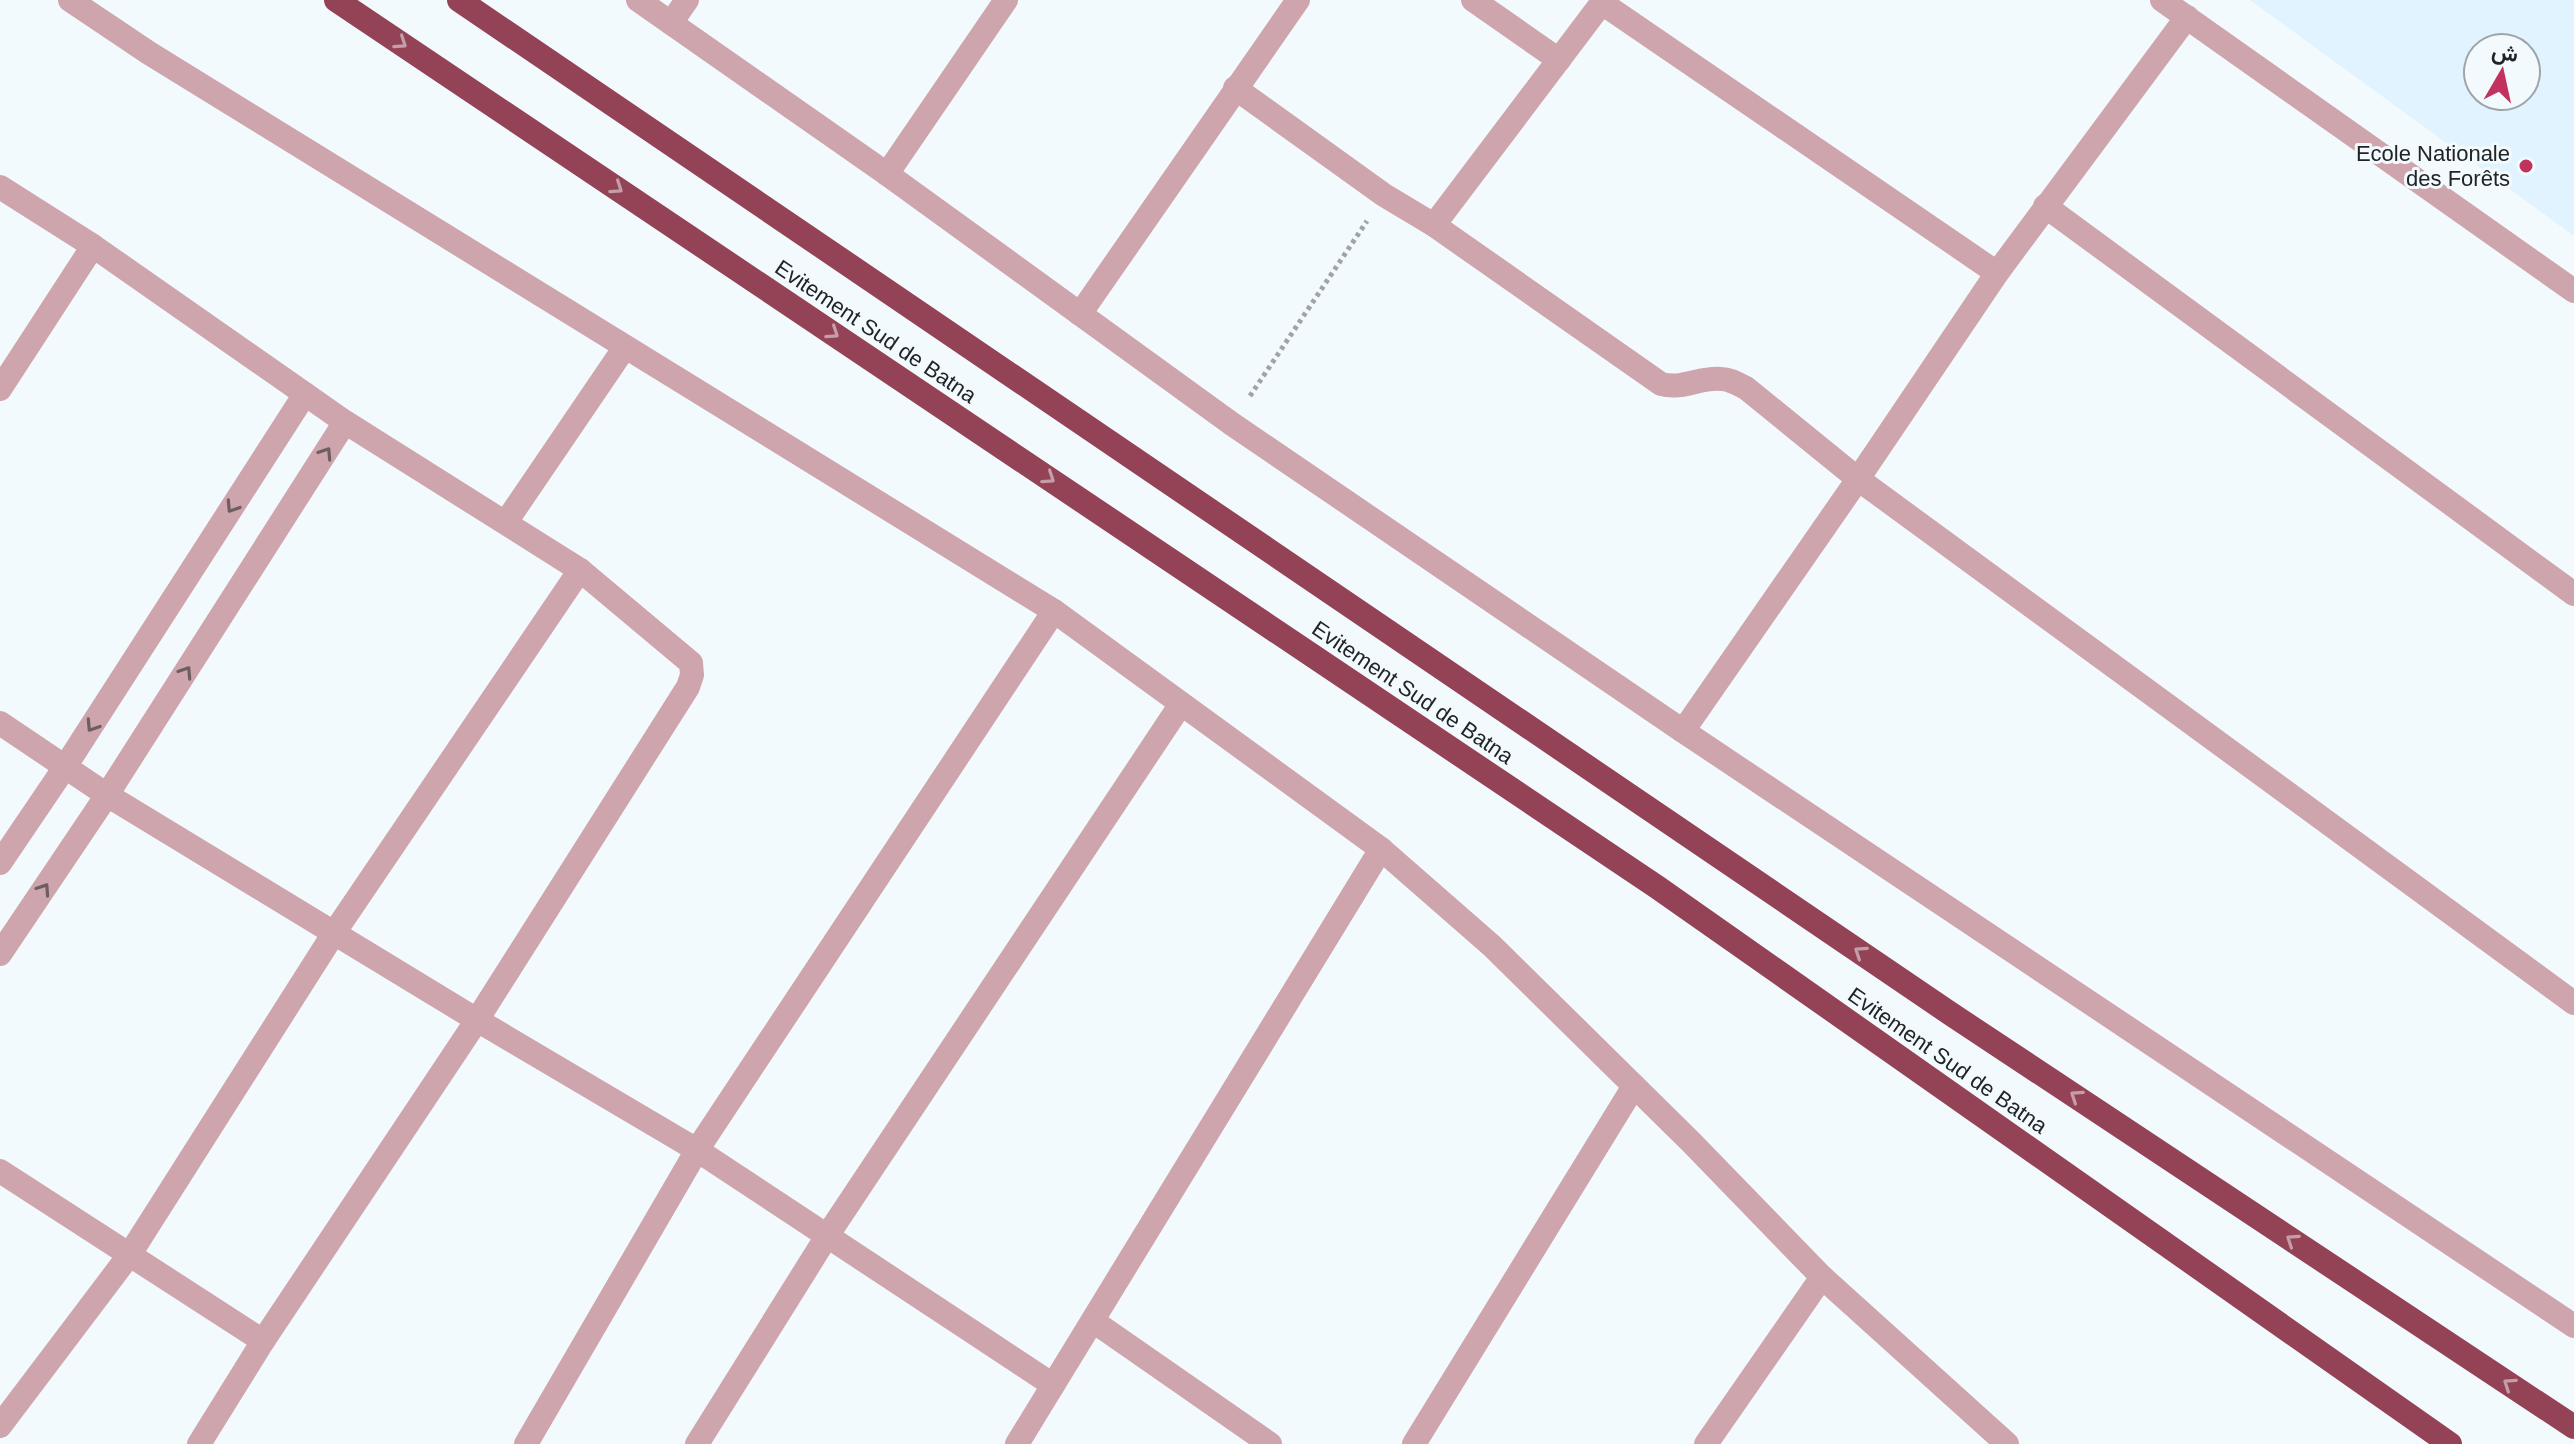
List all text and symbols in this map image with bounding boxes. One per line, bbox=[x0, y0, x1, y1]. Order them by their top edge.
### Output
north arrow bbox=[2462, 32, 2542, 112]
one-way arrow bbox=[393, 33, 407, 48]
text: ش bbox=[2490, 38, 2520, 68]
place label: Ecole Nationale des Forêts bbox=[2356, 141, 2510, 191]
marker: Ecole Nationale des Forêts bbox=[2517, 157, 2535, 175]
one-way arrow bbox=[609, 178, 623, 193]
street label: Evitement Sud de Batna bbox=[770, 255, 982, 409]
one-way arrow bbox=[824, 323, 839, 338]
one-way arrow bbox=[317, 447, 332, 461]
one-way arrow bbox=[1040, 468, 1054, 483]
one-way arrow bbox=[227, 498, 242, 513]
street label: Evitement Sud de Batna bbox=[1307, 616, 1519, 770]
one-way arrow bbox=[176, 666, 191, 680]
one-way arrow bbox=[86, 717, 101, 731]
one-way arrow bbox=[34, 883, 49, 898]
one-way arrow bbox=[1854, 946, 1868, 961]
street label: Evitement Sud de Batna bbox=[1843, 982, 2053, 1139]
one-way arrow bbox=[2070, 1091, 2084, 1106]
one-way arrow bbox=[2287, 1235, 2301, 1250]
one-way arrow bbox=[2503, 1379, 2518, 1394]

